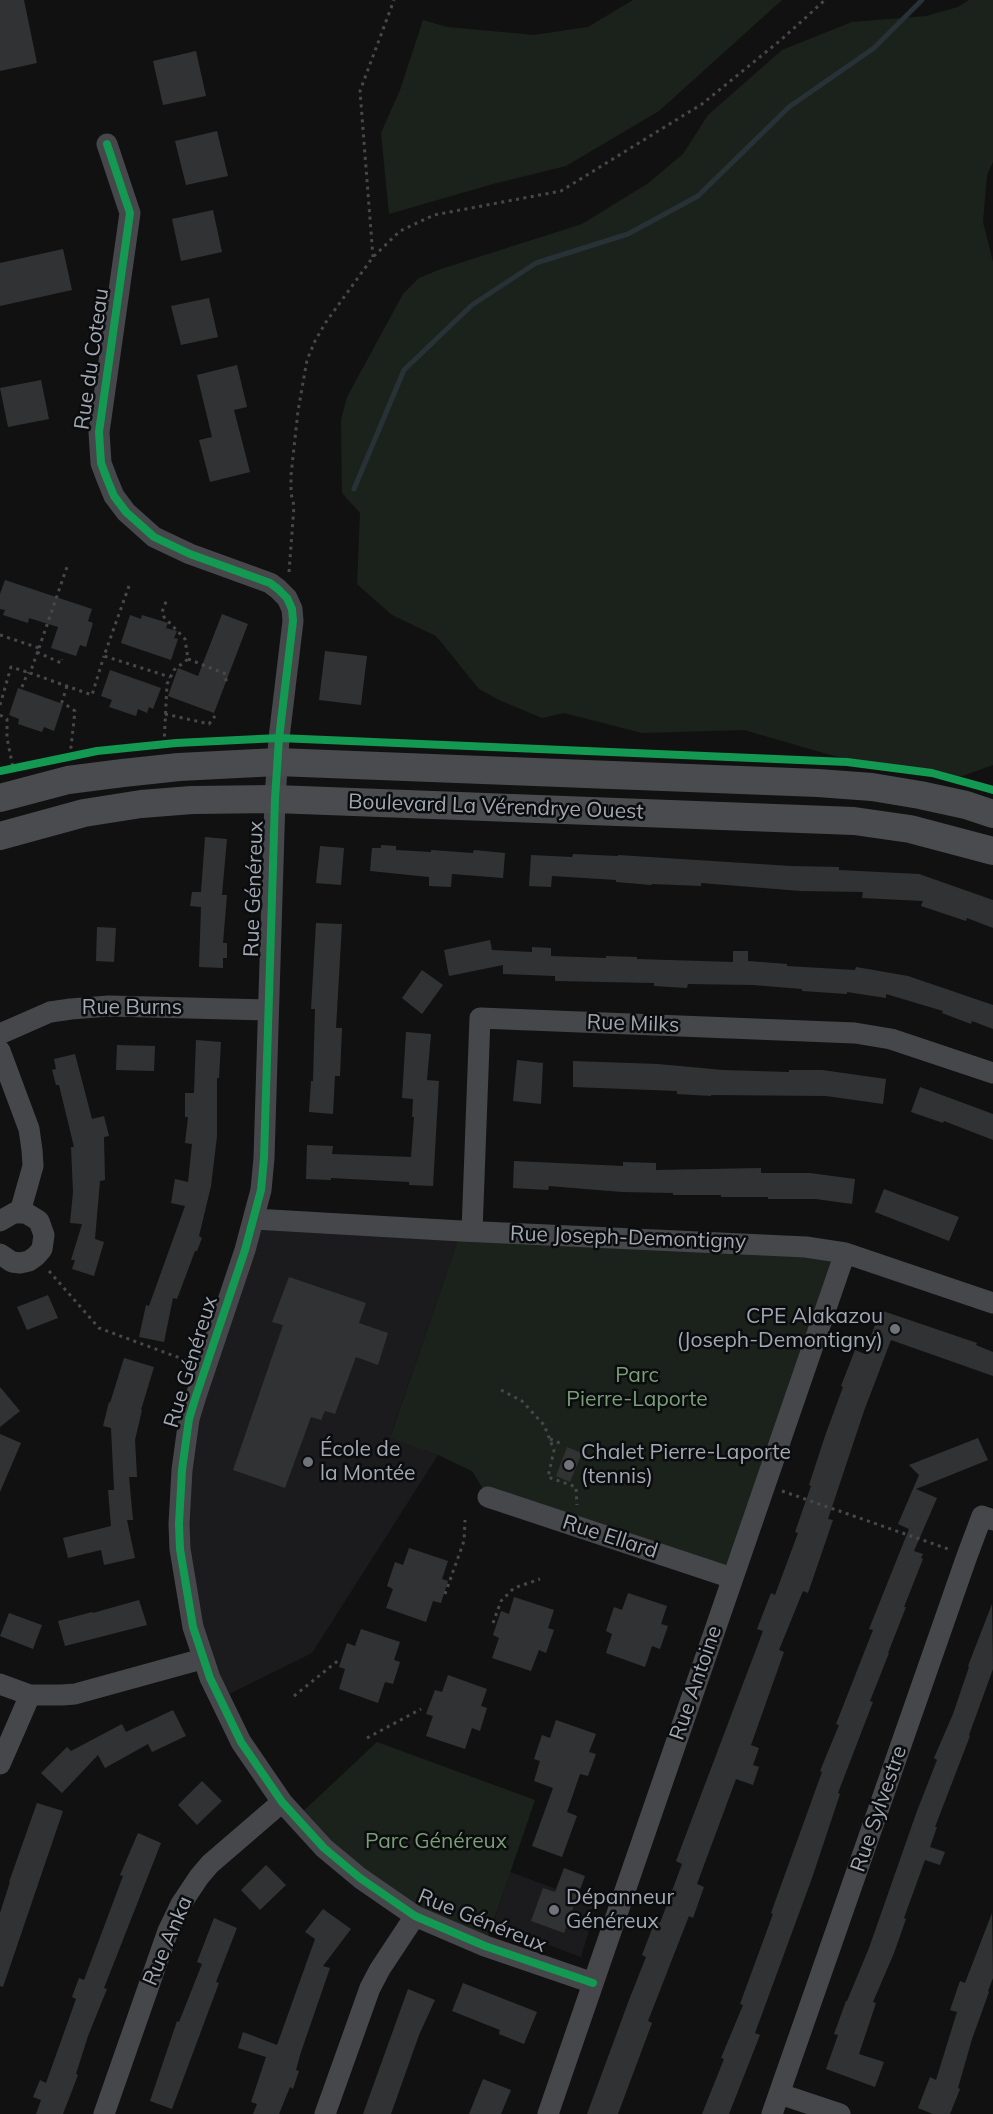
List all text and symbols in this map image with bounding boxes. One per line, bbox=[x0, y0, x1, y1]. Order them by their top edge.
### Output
street label: Rue du Coteau bbox=[70, 287, 114, 431]
street label: Boulevard La Vérendrye Ouest bbox=[348, 789, 644, 825]
street label: Rue Généreux bbox=[239, 820, 269, 958]
street label: Rue Burns bbox=[82, 995, 182, 1021]
street label: Rue Milks bbox=[586, 1010, 680, 1038]
street label: Rue Joseph-Demontigny bbox=[509, 1221, 747, 1255]
street label: Rue Généreux bbox=[159, 1293, 223, 1431]
place label: CPE Alakazou (Joseph-Demontigny) bbox=[677, 1304, 883, 1354]
marker: CPE Alakazou (Joseph-Demontigny) bbox=[888, 1322, 902, 1336]
park label: Parc Pierre-Laporte bbox=[566, 1363, 708, 1413]
place label: École de la Montée bbox=[320, 1437, 415, 1487]
place label: Chalet Pierre-Laporte (tennis) bbox=[581, 1440, 791, 1490]
marker: École de la Montée bbox=[301, 1455, 315, 1469]
marker: Chalet Pierre-Laporte (tennis) bbox=[562, 1458, 576, 1472]
street label: Rue Ellard bbox=[559, 1510, 661, 1564]
street label: Rue Antoine bbox=[665, 1623, 727, 1743]
street label: Rue Sylvestre bbox=[846, 1743, 912, 1875]
park label: Parc Généreux bbox=[365, 1829, 507, 1855]
street label: Rue Généreux bbox=[414, 1884, 550, 1958]
place label: Dépanneur Généreux bbox=[566, 1885, 674, 1935]
street label: Rue Anka bbox=[138, 1893, 198, 1989]
marker: Dépanneur Généreux bbox=[547, 1903, 561, 1917]

